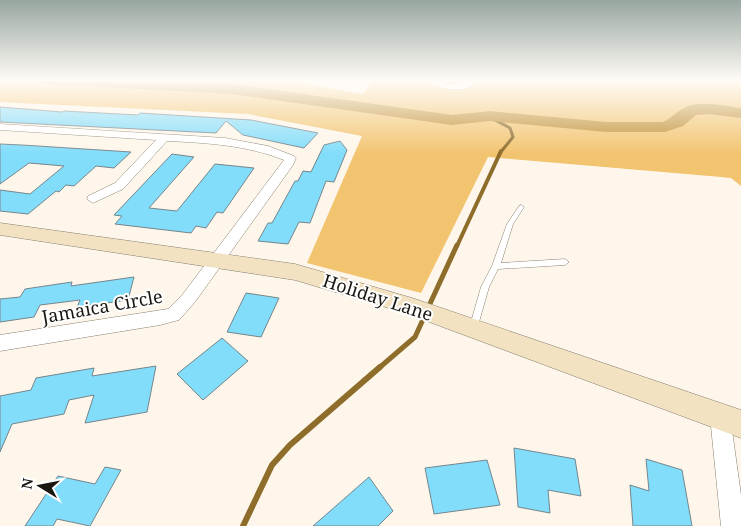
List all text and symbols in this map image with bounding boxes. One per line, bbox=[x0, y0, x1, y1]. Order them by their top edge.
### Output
street label: Holiday Lane bbox=[320, 268, 436, 326]
street label: Jamaica Circle bbox=[39, 284, 164, 329]
north arrow bbox=[15, 461, 65, 511]
text: N bbox=[16, 477, 37, 491]

